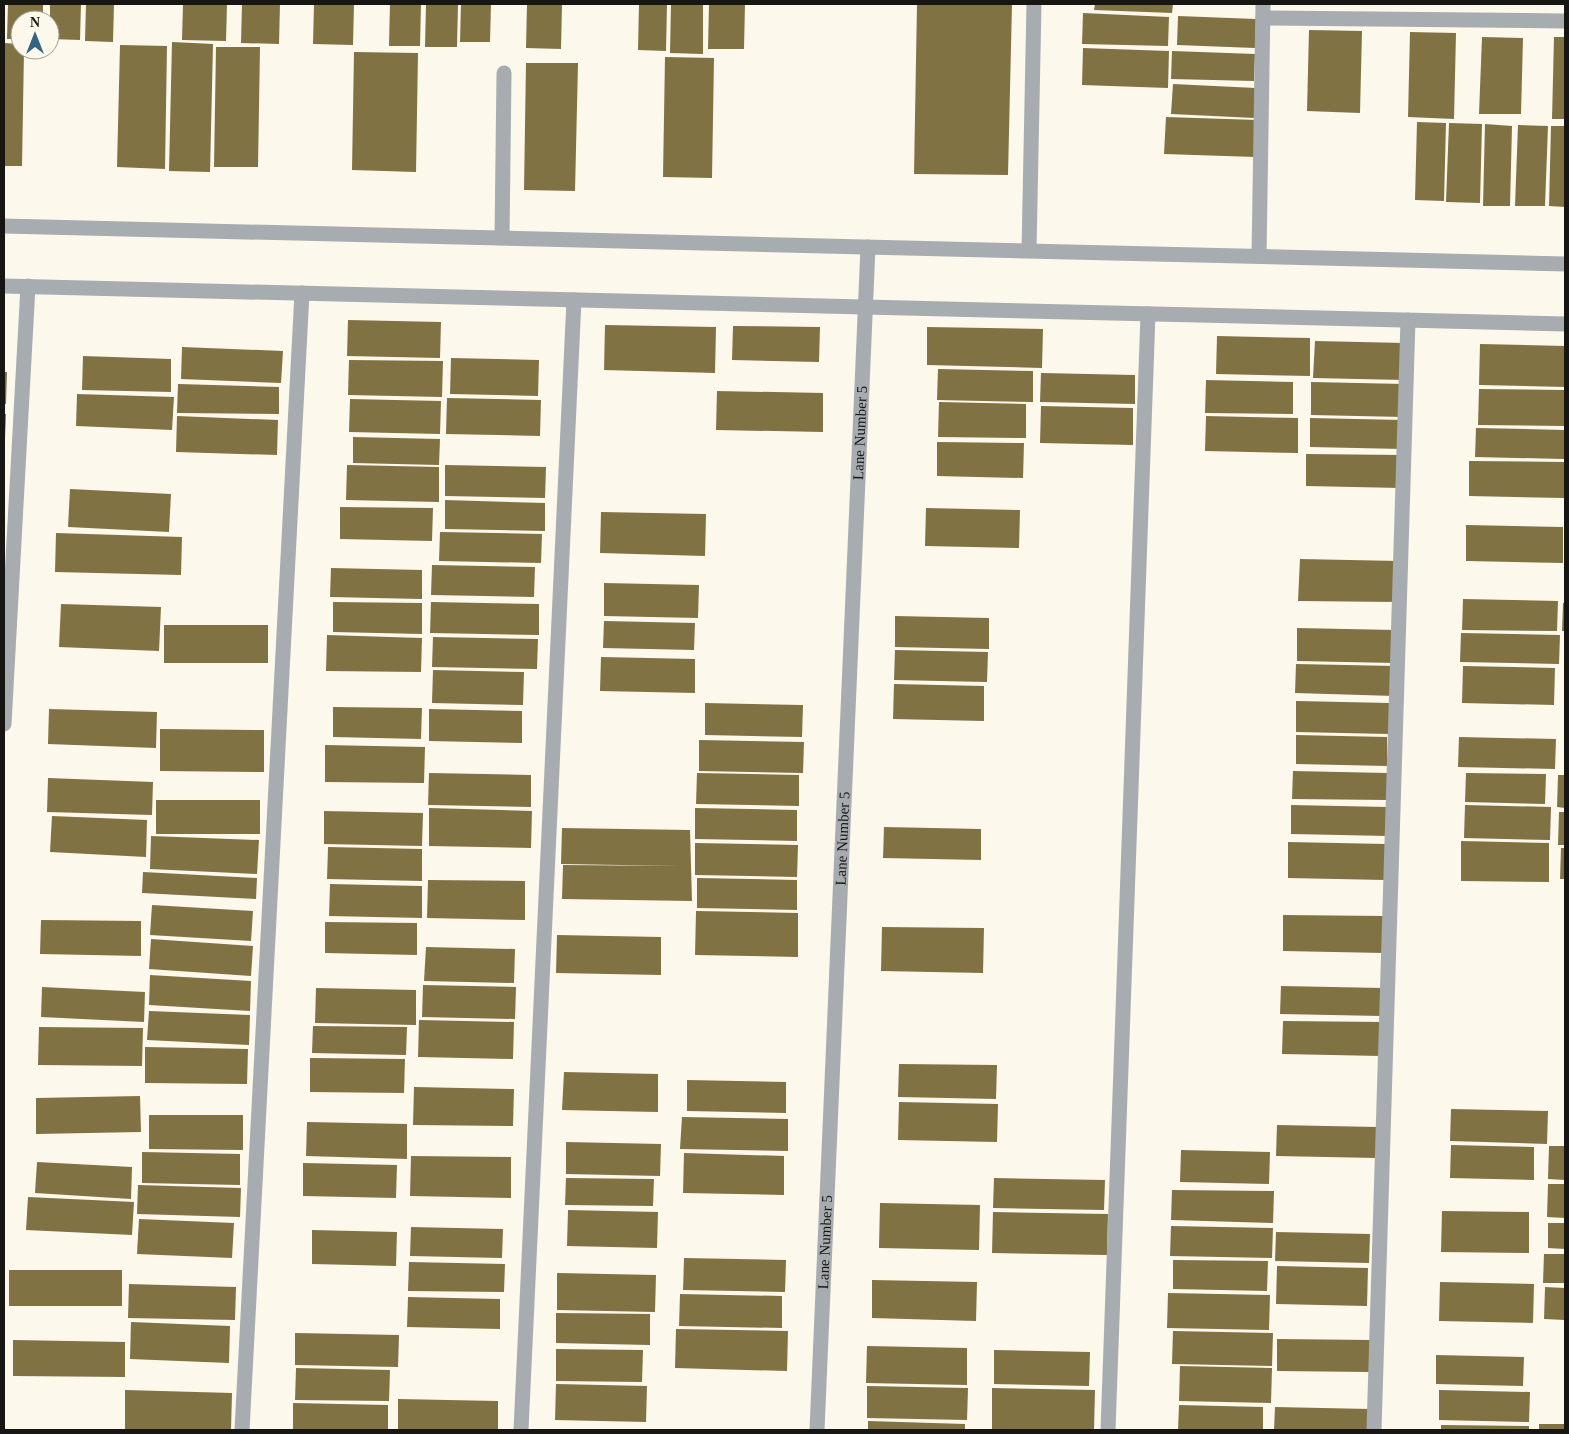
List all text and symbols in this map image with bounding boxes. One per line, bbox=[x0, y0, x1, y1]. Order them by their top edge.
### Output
north arrow bbox=[10, 10, 60, 60]
text: N bbox=[30, 15, 40, 30]
street label: Lane Number 5 bbox=[850, 386, 870, 480]
street label: Lane Number 5 bbox=[832, 791, 853, 886]
street label: Lane Number 5 bbox=[815, 1195, 835, 1290]

